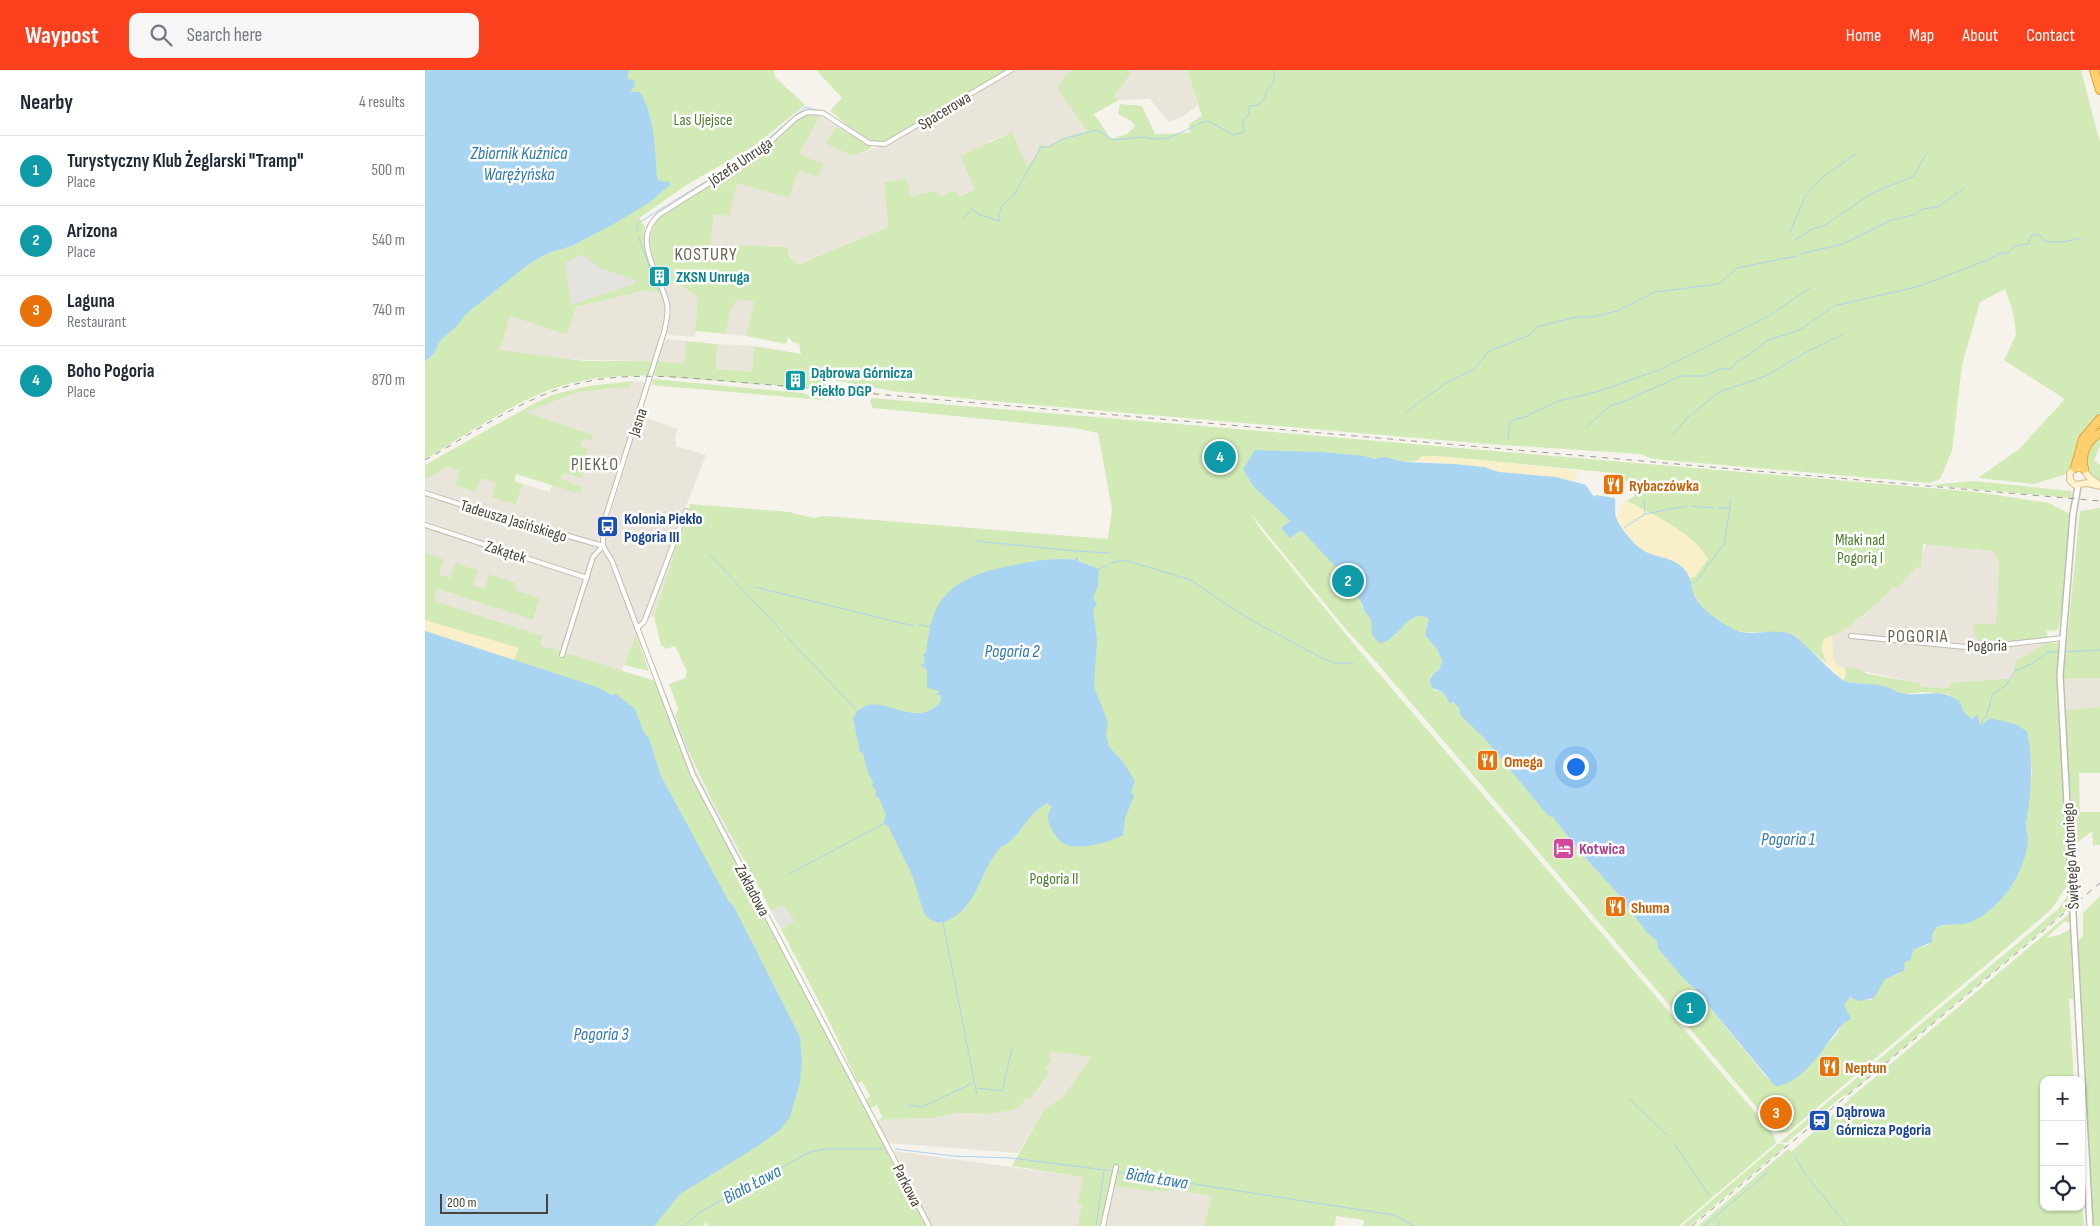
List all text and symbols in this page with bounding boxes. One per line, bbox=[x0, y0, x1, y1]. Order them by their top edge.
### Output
search box bbox=[129, 13, 479, 58]
text: Waypost bbox=[25, 21, 99, 50]
icon: search bbox=[147, 21, 175, 49]
text: Search here bbox=[187, 24, 262, 47]
text: Home bbox=[1846, 25, 1881, 46]
text: Map bbox=[1909, 25, 1934, 46]
text: About bbox=[1962, 25, 1998, 46]
text: Contact bbox=[2026, 25, 2075, 46]
street label: Spacerowa bbox=[915, 88, 975, 134]
text: Nearby bbox=[20, 90, 73, 115]
text: 4 results bbox=[359, 93, 405, 112]
park label: Las Ujejsce bbox=[674, 111, 732, 130]
street label: Józefa Unruga bbox=[704, 134, 777, 191]
water label: Zbiornik Kuźnica Warężyńska bbox=[469, 143, 568, 185]
text: Turystyczny Klub Żeglarski "Tramp" bbox=[67, 150, 303, 173]
text: 1 bbox=[33, 161, 39, 180]
text: 500 m bbox=[371, 161, 405, 180]
text: Place bbox=[67, 173, 96, 192]
text: Arizona bbox=[67, 220, 118, 243]
text: 2 bbox=[32, 231, 40, 250]
text: 540 m bbox=[372, 231, 405, 250]
text: Place bbox=[67, 243, 96, 262]
district label: KOSTURY bbox=[674, 244, 738, 265]
building icon: ZKSN Unruga bbox=[648, 264, 672, 288]
place label: ZKSN Unruga bbox=[676, 268, 750, 287]
text: Laguna bbox=[67, 290, 115, 313]
text: 3 bbox=[32, 301, 40, 320]
text: 740 m bbox=[373, 301, 405, 320]
text: Restaurant bbox=[67, 313, 126, 332]
text: Boho Pogoria bbox=[67, 360, 155, 383]
place label: Dąbrowa Górnicza Piekło DGP bbox=[811, 364, 913, 401]
building icon: Dąbrowa Górnicza Piekło DGP bbox=[783, 369, 807, 393]
text: 4 bbox=[32, 371, 40, 390]
text: 870 m bbox=[372, 371, 405, 390]
text: Place bbox=[67, 383, 96, 402]
street label: Jasna bbox=[625, 406, 652, 440]
pin: 4 bbox=[1204, 438, 1236, 476]
district label: PIEKŁO bbox=[571, 454, 619, 475]
restaurant icon: Rybaczówka bbox=[1601, 473, 1625, 497]
place label: Rybaczówka bbox=[1629, 477, 1699, 496]
street label: Tadeusza Jasińskiego bbox=[458, 496, 569, 547]
place label: Kolonia Piekło Pogoria III bbox=[624, 510, 703, 547]
bus stop icon: Kolonia Piekło Pogoria III bbox=[596, 515, 620, 539]
park label: Młaki nad Pogorią I bbox=[1835, 531, 1885, 568]
street label: Zakątek bbox=[483, 537, 529, 568]
pin: 2 bbox=[1332, 562, 1364, 600]
district label: POGORIA bbox=[1887, 626, 1949, 647]
street label: Pogoria bbox=[1967, 637, 2007, 656]
water label: Pogoria 2 bbox=[984, 641, 1040, 662]
restaurant icon: Omega bbox=[1476, 749, 1500, 773]
place label: Omega bbox=[1504, 753, 1543, 772]
your location bbox=[1563, 754, 1589, 780]
street label: Świętego Antoniego bbox=[2059, 802, 2084, 910]
water label: Pogoria 1 bbox=[1761, 829, 1815, 850]
hotel icon: Kotwica bbox=[1551, 836, 1575, 860]
place label: Kotwica bbox=[1579, 840, 1625, 859]
street label: Zakładowa bbox=[730, 861, 773, 920]
park label: Pogoria II bbox=[1029, 870, 1079, 889]
restaurant icon: Shuma bbox=[1603, 895, 1627, 919]
place label: Shuma bbox=[1631, 899, 1669, 918]
pin: 1 bbox=[1674, 989, 1706, 1027]
water label: Pogoria 3 bbox=[573, 1024, 629, 1045]
restaurant icon: Neptun bbox=[1817, 1055, 1841, 1079]
place label: Neptun bbox=[1845, 1059, 1887, 1078]
map controls bbox=[2040, 1076, 2085, 1211]
button: + bbox=[2040, 1076, 2085, 1121]
pin: 3 bbox=[1760, 1094, 1792, 1132]
place label: Dąbrowa Górnicza Pogoria bbox=[1836, 1103, 1931, 1140]
station icon: Dąbrowa Górnicza Pogoria bbox=[1808, 1108, 1832, 1132]
button: − bbox=[2040, 1121, 2085, 1166]
water label: Biała Ława bbox=[720, 1160, 785, 1208]
street label: Parkowa bbox=[888, 1161, 925, 1210]
water label: Biała Ława bbox=[1124, 1163, 1190, 1194]
button: locate bbox=[2040, 1166, 2085, 1211]
scale bar bbox=[440, 1191, 547, 1214]
text: 200 m bbox=[447, 1194, 476, 1211]

